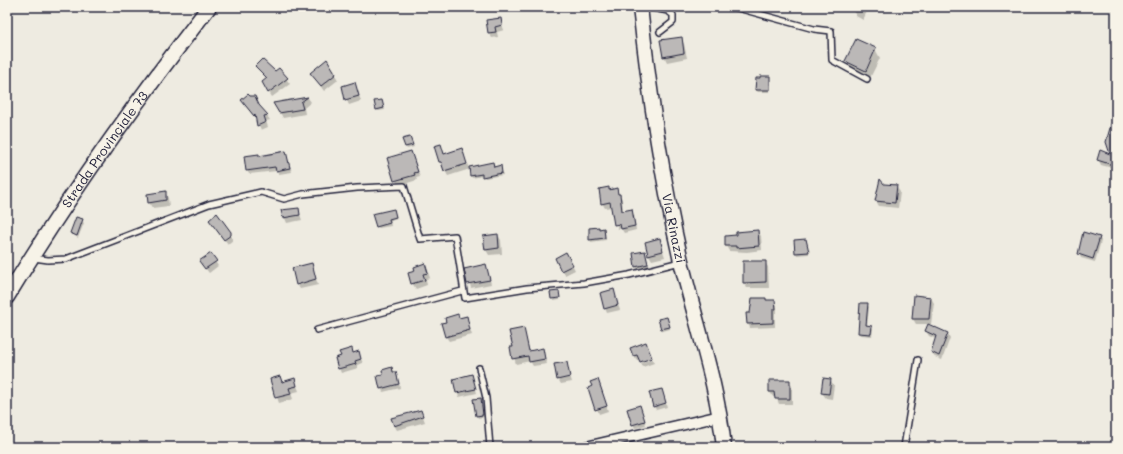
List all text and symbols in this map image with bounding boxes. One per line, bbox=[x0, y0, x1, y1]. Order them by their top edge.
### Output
street label: Strada Provinciale 73 bbox=[57, 87, 151, 211]
street label: Via Rinazzi bbox=[659, 192, 690, 265]

